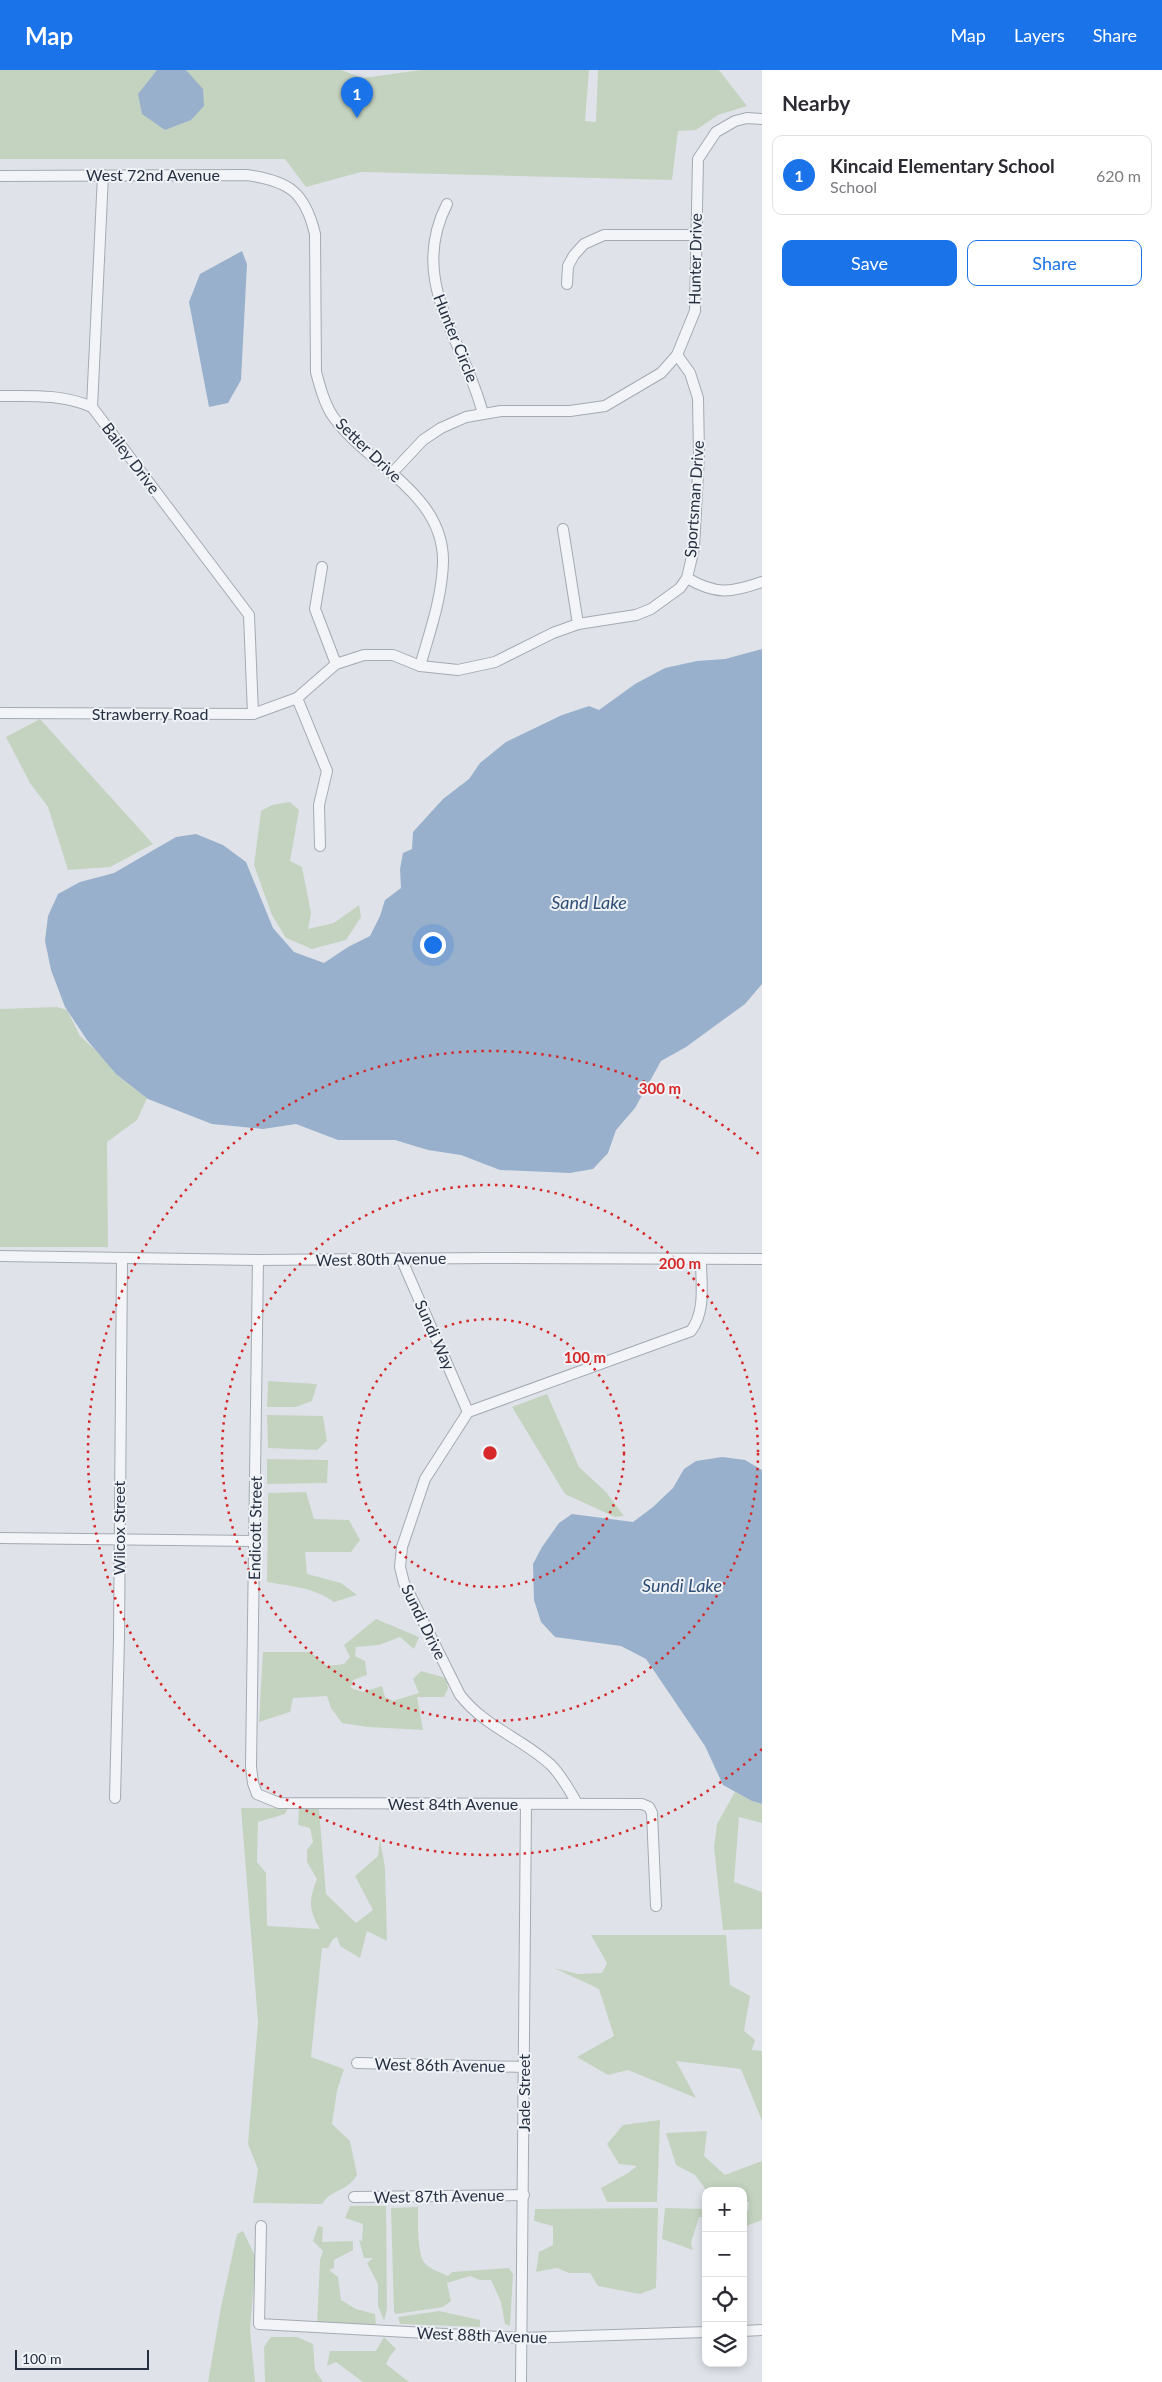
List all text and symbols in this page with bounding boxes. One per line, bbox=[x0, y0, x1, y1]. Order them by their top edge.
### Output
text: Map bbox=[25, 21, 73, 50]
text: Map bbox=[950, 24, 986, 46]
text: Layers bbox=[1014, 24, 1065, 46]
text: Share bbox=[1093, 24, 1137, 46]
pin: 1 bbox=[341, 77, 373, 118]
text: Nearby bbox=[782, 90, 850, 115]
text: Kincaid Elementary School bbox=[830, 154, 1055, 177]
street label: West 72nd Avenue bbox=[86, 165, 220, 184]
text: 1 bbox=[794, 166, 804, 185]
text: 620 m bbox=[1096, 166, 1141, 185]
text: School bbox=[830, 177, 877, 196]
street label: Hunter Drive bbox=[684, 213, 705, 305]
button: Save bbox=[782, 240, 957, 286]
button: Share bbox=[967, 240, 1142, 286]
street label: Hunter Circle bbox=[430, 291, 483, 385]
street label: Setter Drive bbox=[333, 414, 406, 486]
street label: Bailey Drive bbox=[98, 418, 164, 497]
street label: Sportsman Drive bbox=[680, 440, 707, 558]
street label: Strawberry Road bbox=[92, 704, 208, 723]
water label: Sand Lake bbox=[551, 891, 627, 913]
your location bbox=[420, 932, 446, 958]
text: 300 m bbox=[639, 1079, 681, 1097]
street label: West 80th Avenue bbox=[316, 1248, 446, 1269]
text: 200 m bbox=[659, 1254, 701, 1272]
street label: Sundi Way bbox=[412, 1297, 460, 1373]
text: 100 m bbox=[564, 1348, 606, 1366]
centre of rings bbox=[481, 1444, 499, 1462]
street label: Endicott Street bbox=[244, 1475, 265, 1580]
street label: Wilcox Street bbox=[109, 1480, 128, 1575]
water label: Sundi Lake bbox=[642, 1574, 722, 1596]
street label: Sundi Drive bbox=[398, 1581, 451, 1663]
street label: West 84th Avenue bbox=[388, 1794, 518, 1813]
street label: West 86th Avenue bbox=[375, 2054, 505, 2075]
street label: Jade Street bbox=[514, 2054, 533, 2132]
street label: West 87th Avenue bbox=[374, 2185, 504, 2206]
map controls bbox=[702, 2187, 747, 2367]
button: + bbox=[702, 2187, 747, 2232]
button: − bbox=[702, 2232, 747, 2277]
button: locate bbox=[702, 2277, 747, 2322]
button: layers bbox=[702, 2322, 747, 2367]
street label: West 88th Avenue bbox=[416, 2323, 548, 2346]
scale bar bbox=[15, 2347, 149, 2370]
text: 100 m bbox=[22, 2350, 61, 2367]

